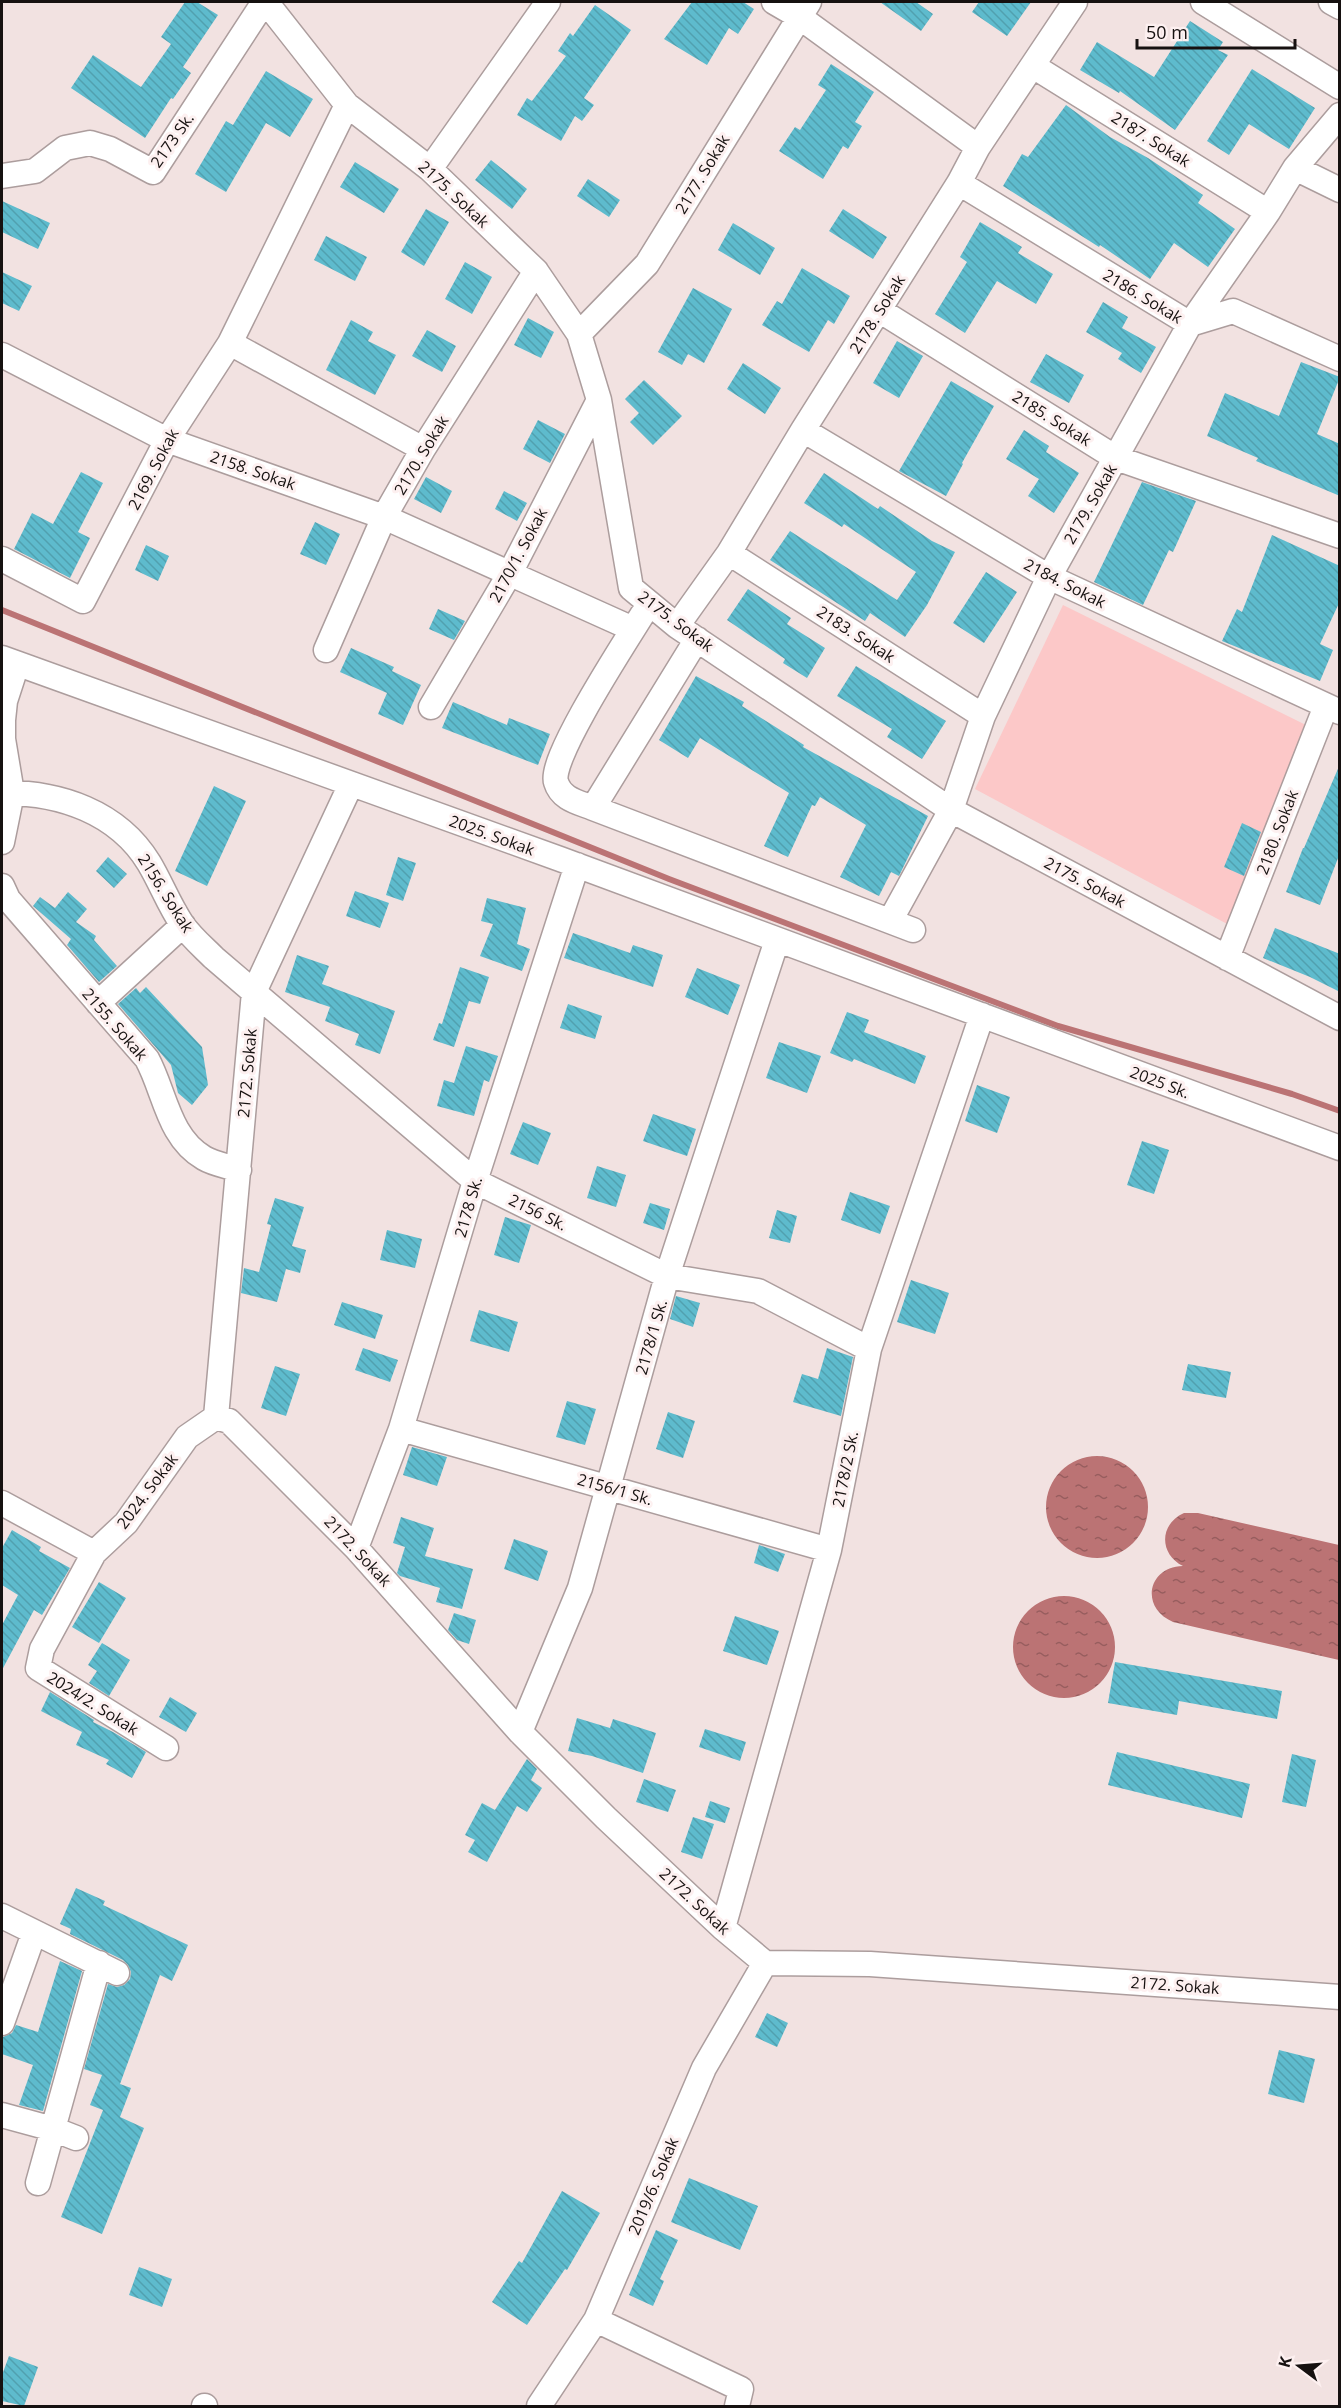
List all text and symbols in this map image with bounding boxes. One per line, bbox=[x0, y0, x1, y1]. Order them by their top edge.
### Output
scale bar bbox=[1137, 12, 1294, 50]
text: 50 m bbox=[1146, 20, 1188, 44]
street label: 2187. Sokak bbox=[1107, 106, 1195, 172]
street label: 2173 Sk. bbox=[145, 108, 199, 172]
street label: 2177. Sokak bbox=[670, 130, 735, 218]
street label: 2175. Sokak bbox=[414, 156, 494, 233]
street label: 2186. Sokak bbox=[1099, 264, 1187, 329]
street label: 2178. Sokak bbox=[844, 270, 910, 358]
street label: 2185. Sokak bbox=[1008, 385, 1096, 451]
street label: 2170. Sokak bbox=[389, 411, 454, 499]
street label: 2169. Sokak bbox=[122, 424, 184, 513]
street label: 2158. Sokak bbox=[207, 445, 299, 495]
street label: 2179. Sokak bbox=[1058, 459, 1122, 548]
street label: 2170/1. Sokak bbox=[484, 503, 552, 606]
street label: 2184. Sokak bbox=[1020, 553, 1110, 613]
street label: 2175. Sokak bbox=[634, 585, 719, 657]
street label: 2183. Sokak bbox=[813, 601, 900, 668]
street label: 2180. Sokak bbox=[1251, 786, 1303, 878]
street label: 2025. Sokak bbox=[446, 809, 538, 861]
street label: 2156. Sokak bbox=[133, 849, 199, 937]
street label: 2175. Sokak bbox=[1041, 851, 1130, 913]
street label: 2155. Sokak bbox=[77, 983, 153, 1065]
street label: 2172. Sokak bbox=[232, 1027, 262, 1118]
street label: 2025 Sk. bbox=[1127, 1061, 1193, 1103]
street label: 2178 Sk. bbox=[449, 1174, 487, 1240]
street label: 2156 Sk. bbox=[505, 1188, 571, 1236]
street label: 2178/1 Sk. bbox=[630, 1297, 672, 1377]
street label: 2178/2 Sk. bbox=[827, 1429, 863, 1509]
street label: 2024. Sokak bbox=[111, 1448, 183, 1533]
street label: 2156/1 Sk. bbox=[575, 1468, 655, 1510]
street label: 2172. Sokak bbox=[320, 1511, 397, 1591]
street label: 2024/2. Sokak bbox=[43, 1666, 143, 1740]
street label: 2172. Sokak bbox=[655, 1863, 735, 1940]
street label: 2172. Sokak bbox=[1130, 1971, 1221, 1999]
street label: 2019/6. Sokak bbox=[623, 2133, 684, 2238]
north arrow bbox=[1269, 2336, 1329, 2396]
text: K bbox=[1273, 2353, 1297, 2370]

